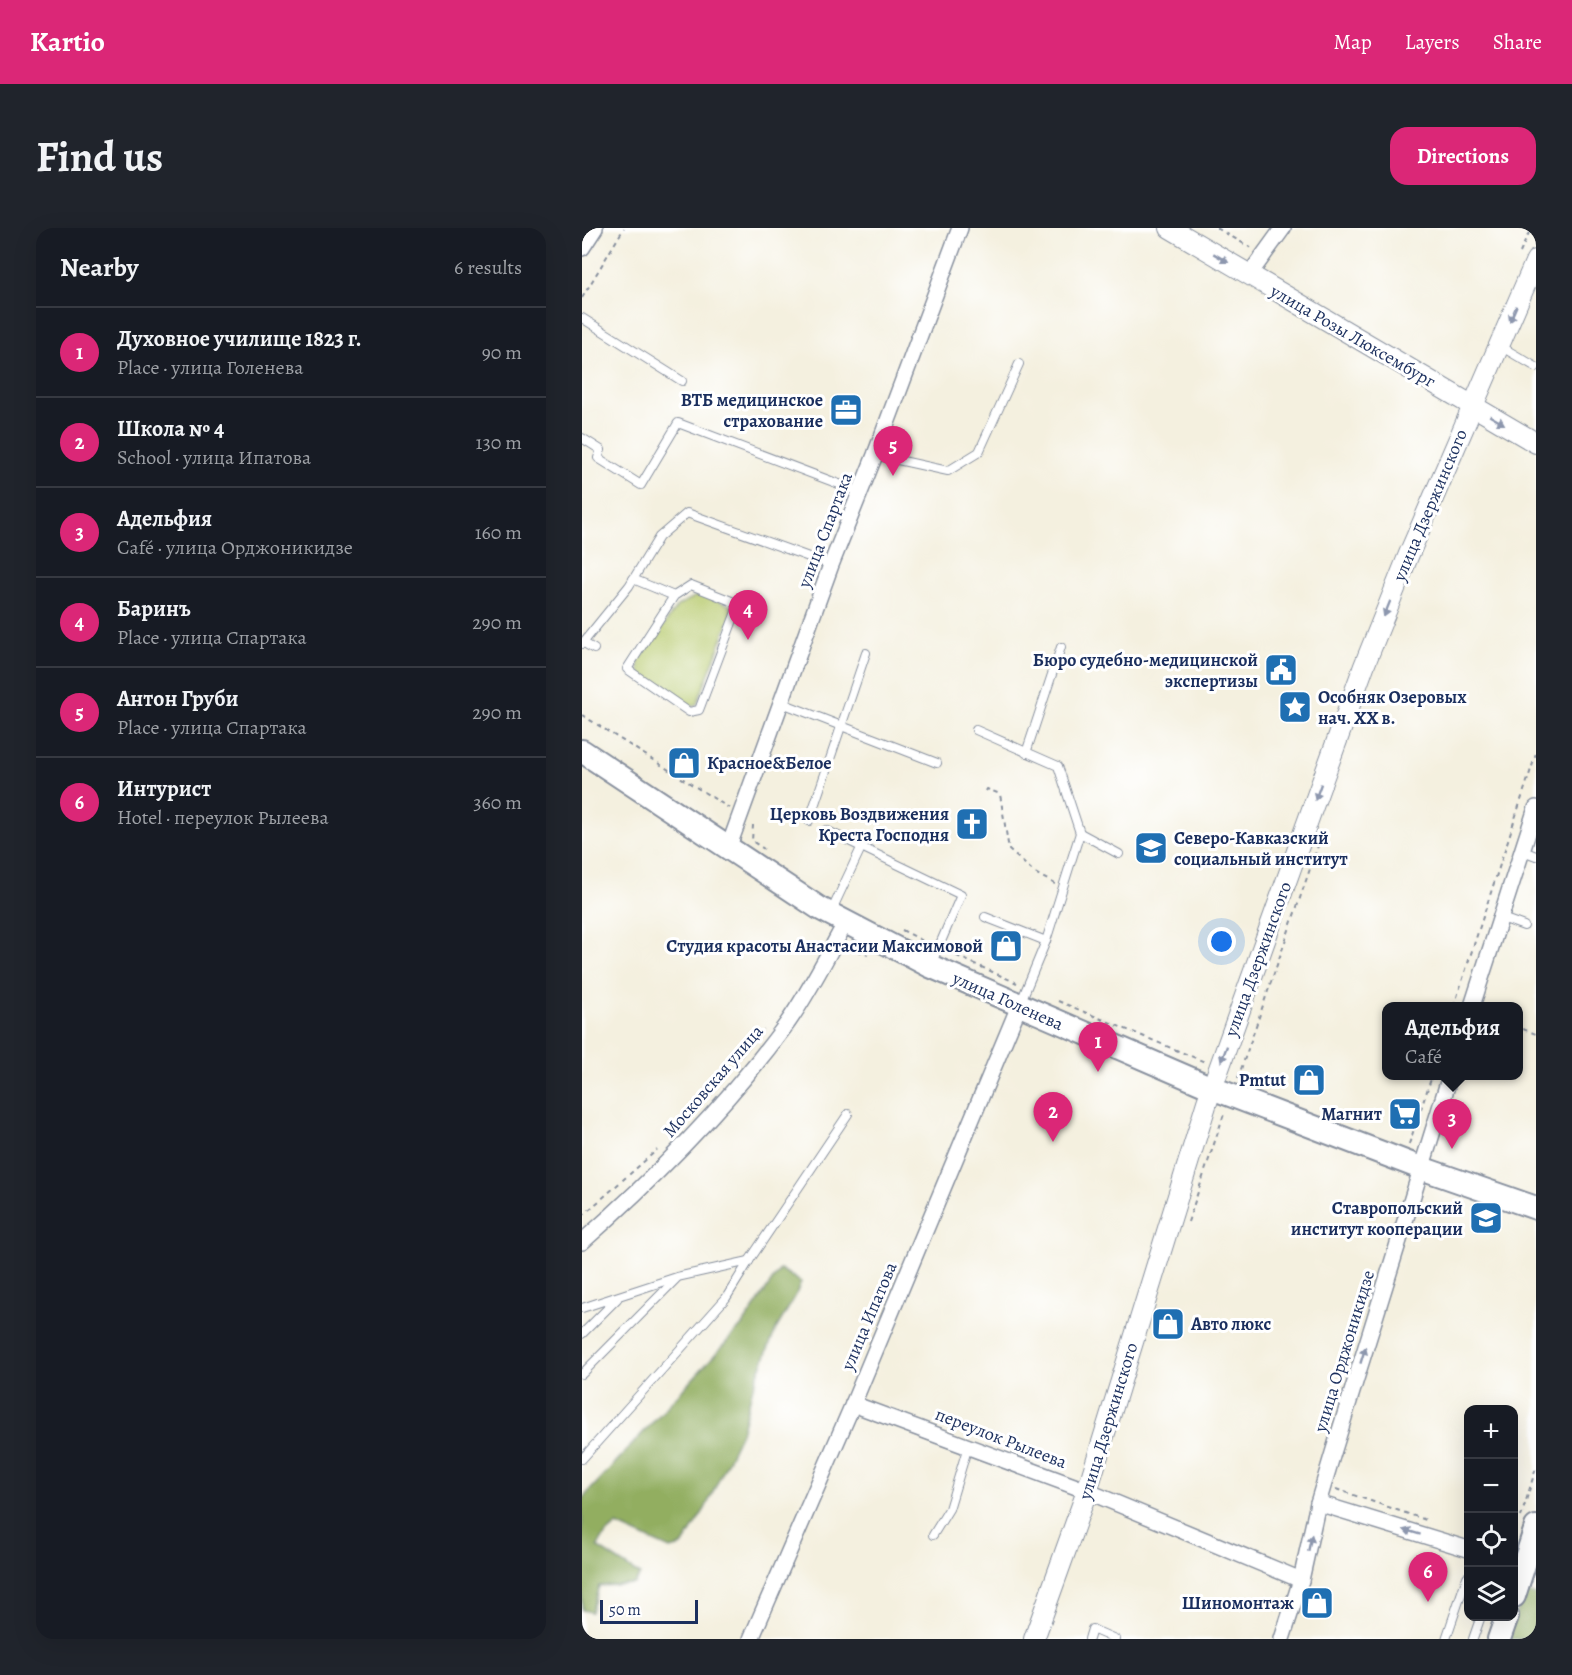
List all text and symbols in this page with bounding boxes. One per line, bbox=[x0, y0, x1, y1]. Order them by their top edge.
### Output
text: Kartio bbox=[30, 23, 105, 61]
text: Map bbox=[1333, 28, 1372, 56]
text: Layers bbox=[1405, 28, 1460, 56]
text: Share bbox=[1493, 28, 1542, 56]
button: Directions bbox=[1390, 127, 1536, 185]
text: Find us bbox=[36, 128, 163, 185]
text: Nearby bbox=[60, 250, 139, 285]
one-way arrow bbox=[1212, 252, 1229, 262]
text: 6 results bbox=[454, 254, 522, 281]
street label: улица Розы Люксембург bbox=[1265, 278, 1440, 393]
one-way arrow bbox=[1508, 305, 1517, 323]
text: Духовное училище 1823 г. bbox=[117, 324, 362, 354]
text: 1 bbox=[76, 339, 83, 366]
text: 90 m bbox=[482, 339, 522, 366]
text: Place · улица Голенева bbox=[117, 354, 303, 381]
place label: ВТБ медицинское страхование bbox=[681, 388, 823, 433]
office icon: ВТБ медицинское страхование bbox=[828, 392, 864, 428]
text: Школа № 4 bbox=[117, 414, 224, 444]
one-way arrow bbox=[1489, 415, 1506, 425]
street label: улица Дзержинского bbox=[1387, 425, 1473, 586]
pin: 5 bbox=[874, 426, 912, 476]
text: 2 bbox=[75, 429, 84, 456]
text: 130 m bbox=[476, 429, 522, 456]
text: School · улица Ипатова bbox=[117, 444, 311, 471]
street label: улица Спартака bbox=[792, 468, 858, 592]
text: Адельфия bbox=[117, 504, 212, 534]
text: 3 bbox=[75, 519, 84, 546]
text: 160 m bbox=[475, 519, 522, 546]
text: Café · улица Орджоникидзе bbox=[117, 534, 353, 561]
pin: 4 bbox=[728, 590, 768, 640]
text: Баринъ bbox=[117, 594, 191, 624]
one-way arrow bbox=[1382, 601, 1392, 619]
text: 4 bbox=[75, 609, 84, 636]
text: 290 m bbox=[472, 609, 522, 636]
text: Place · улица Спартака bbox=[117, 624, 307, 651]
place label: Бюро судебно-медицинской экспертизы bbox=[1033, 648, 1258, 693]
public building icon: Бюро судебно-медицинской экспертизы bbox=[1263, 652, 1299, 688]
text: Антон Груби bbox=[117, 684, 239, 714]
place label: Особняк Озеровых нач. ХХ в. bbox=[1318, 685, 1467, 730]
place icon: Особняк Озеровых нач. ХХ в. bbox=[1277, 689, 1313, 725]
text: 5 bbox=[75, 699, 84, 726]
text: 290 m bbox=[472, 699, 522, 726]
text: Place · улица Спартака bbox=[117, 714, 307, 741]
shop icon: Красное&Белое bbox=[666, 745, 702, 781]
place label: Красное&Белое bbox=[707, 751, 832, 775]
text: Интурист bbox=[117, 774, 211, 804]
one-way arrow bbox=[1313, 783, 1323, 801]
text: 6 bbox=[75, 789, 84, 816]
text: 360 m bbox=[473, 789, 522, 816]
place label: Церковь Воздвижения Креста Господня bbox=[770, 802, 949, 847]
text: Hotel · переулок Рылеева bbox=[117, 804, 329, 831]
church icon: Церковь Воздвижения Креста Господня bbox=[954, 806, 990, 842]
place label: Северо-Кавказский социальный институт bbox=[1174, 826, 1348, 871]
school or university icon: Северо-Кавказский социальный институт bbox=[1133, 830, 1169, 866]
street label: улица Дзержинского bbox=[1218, 878, 1297, 1041]
your location bbox=[1207, 927, 1236, 956]
shop icon: Студия красоты Анастасии Максимовой bbox=[988, 928, 1024, 964]
place label: Студия красоты Анастасии Максимовой bbox=[666, 934, 983, 958]
street label: улица Голенева bbox=[948, 965, 1068, 1036]
popup bbox=[1382, 1002, 1523, 1080]
text: Адельфия bbox=[1405, 1013, 1500, 1043]
street label: Московская улица bbox=[657, 1019, 769, 1142]
pin: 1 bbox=[1078, 1022, 1118, 1072]
text: Café bbox=[1405, 1043, 1442, 1070]
one-way arrow bbox=[1218, 1045, 1228, 1063]
shop icon: Pmtut bbox=[1291, 1062, 1327, 1098]
place label: Pmtut bbox=[1239, 1068, 1286, 1092]
pin: 2 bbox=[1034, 1092, 1072, 1142]
supermarket icon: Магнит bbox=[1387, 1096, 1423, 1132]
pin: 3 bbox=[1432, 1100, 1472, 1149]
place label: Магнит bbox=[1321, 1102, 1382, 1126]
place label: Ставропольский институт кооперации bbox=[1291, 1196, 1463, 1241]
school or university icon: Ставропольский институт кооперации bbox=[1468, 1200, 1504, 1236]
street label: улица Ипатова bbox=[835, 1258, 903, 1375]
street label: улица Орджоникидзе bbox=[1308, 1267, 1380, 1436]
shop icon: Авто люкс bbox=[1150, 1306, 1186, 1342]
place label: Авто люкс bbox=[1190, 1312, 1271, 1336]
street label: улица Дзержинского bbox=[1072, 1339, 1143, 1503]
one-way arrow bbox=[1359, 1346, 1368, 1364]
street label: переулок Рылеева bbox=[932, 1402, 1071, 1474]
map controls bbox=[1464, 1405, 1518, 1621]
button: + bbox=[1464, 1405, 1518, 1459]
button: − bbox=[1464, 1459, 1518, 1513]
button: locate bbox=[1464, 1513, 1518, 1567]
one-way arrow bbox=[1403, 1527, 1421, 1536]
one-way arrow bbox=[1306, 1533, 1315, 1552]
pin: 6 bbox=[1408, 1552, 1448, 1602]
button: layers bbox=[1464, 1567, 1518, 1621]
shop icon: Шиномонтаж bbox=[1299, 1585, 1335, 1621]
place label: Шиномонтаж bbox=[1182, 1591, 1294, 1615]
scale bar bbox=[600, 1597, 698, 1624]
text: 50 m bbox=[609, 1599, 641, 1621]

